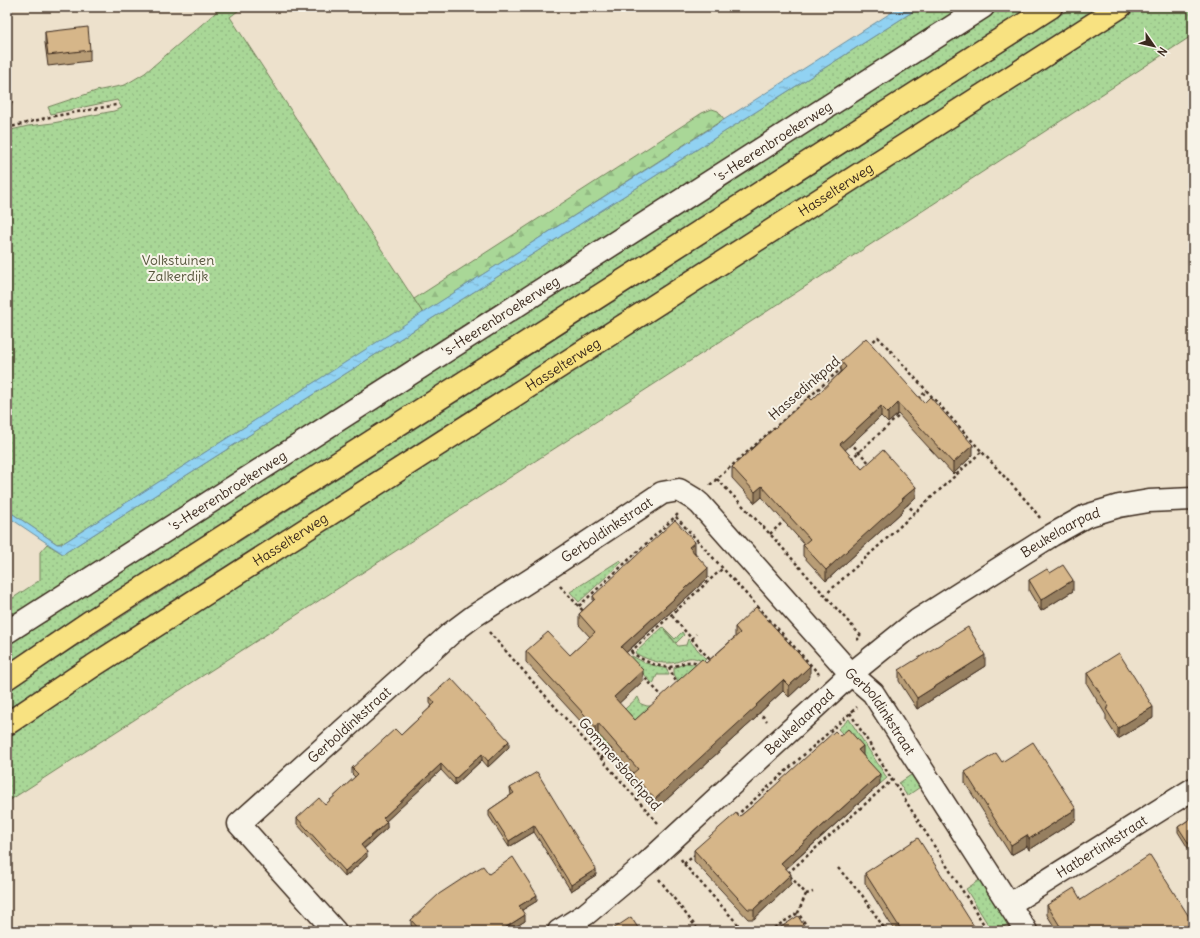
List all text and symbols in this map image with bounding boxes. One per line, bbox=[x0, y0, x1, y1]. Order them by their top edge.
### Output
north arrow bbox=[1134, 26, 1174, 66]
text: N bbox=[1154, 45, 1170, 59]
street label: 's-Heerenbroekerweg bbox=[711, 97, 836, 186]
street label: Hasselterweg bbox=[795, 159, 876, 220]
park label: Volkstuinen Zalkerdijk bbox=[142, 251, 214, 285]
street label: 's-Heerenbroekerweg bbox=[438, 272, 563, 360]
street label: Hasselterweg bbox=[522, 334, 604, 395]
street label: Hassedinkpad bbox=[764, 352, 844, 424]
street label: 's-Heerenbroekerweg bbox=[165, 446, 290, 535]
street label: Gerboldinkstraat bbox=[558, 493, 656, 567]
street label: Beukelaarpad bbox=[1017, 503, 1102, 562]
street label: Hasselterweg bbox=[249, 509, 331, 570]
street label: Gerboldinkstraat bbox=[841, 664, 919, 758]
street label: Gerboldinkstraat bbox=[304, 682, 395, 767]
street label: Beukelaarpad bbox=[761, 685, 838, 759]
street label: Gommersbachpad bbox=[575, 714, 665, 814]
street label: Hatbertinkstraat bbox=[1053, 811, 1151, 882]

